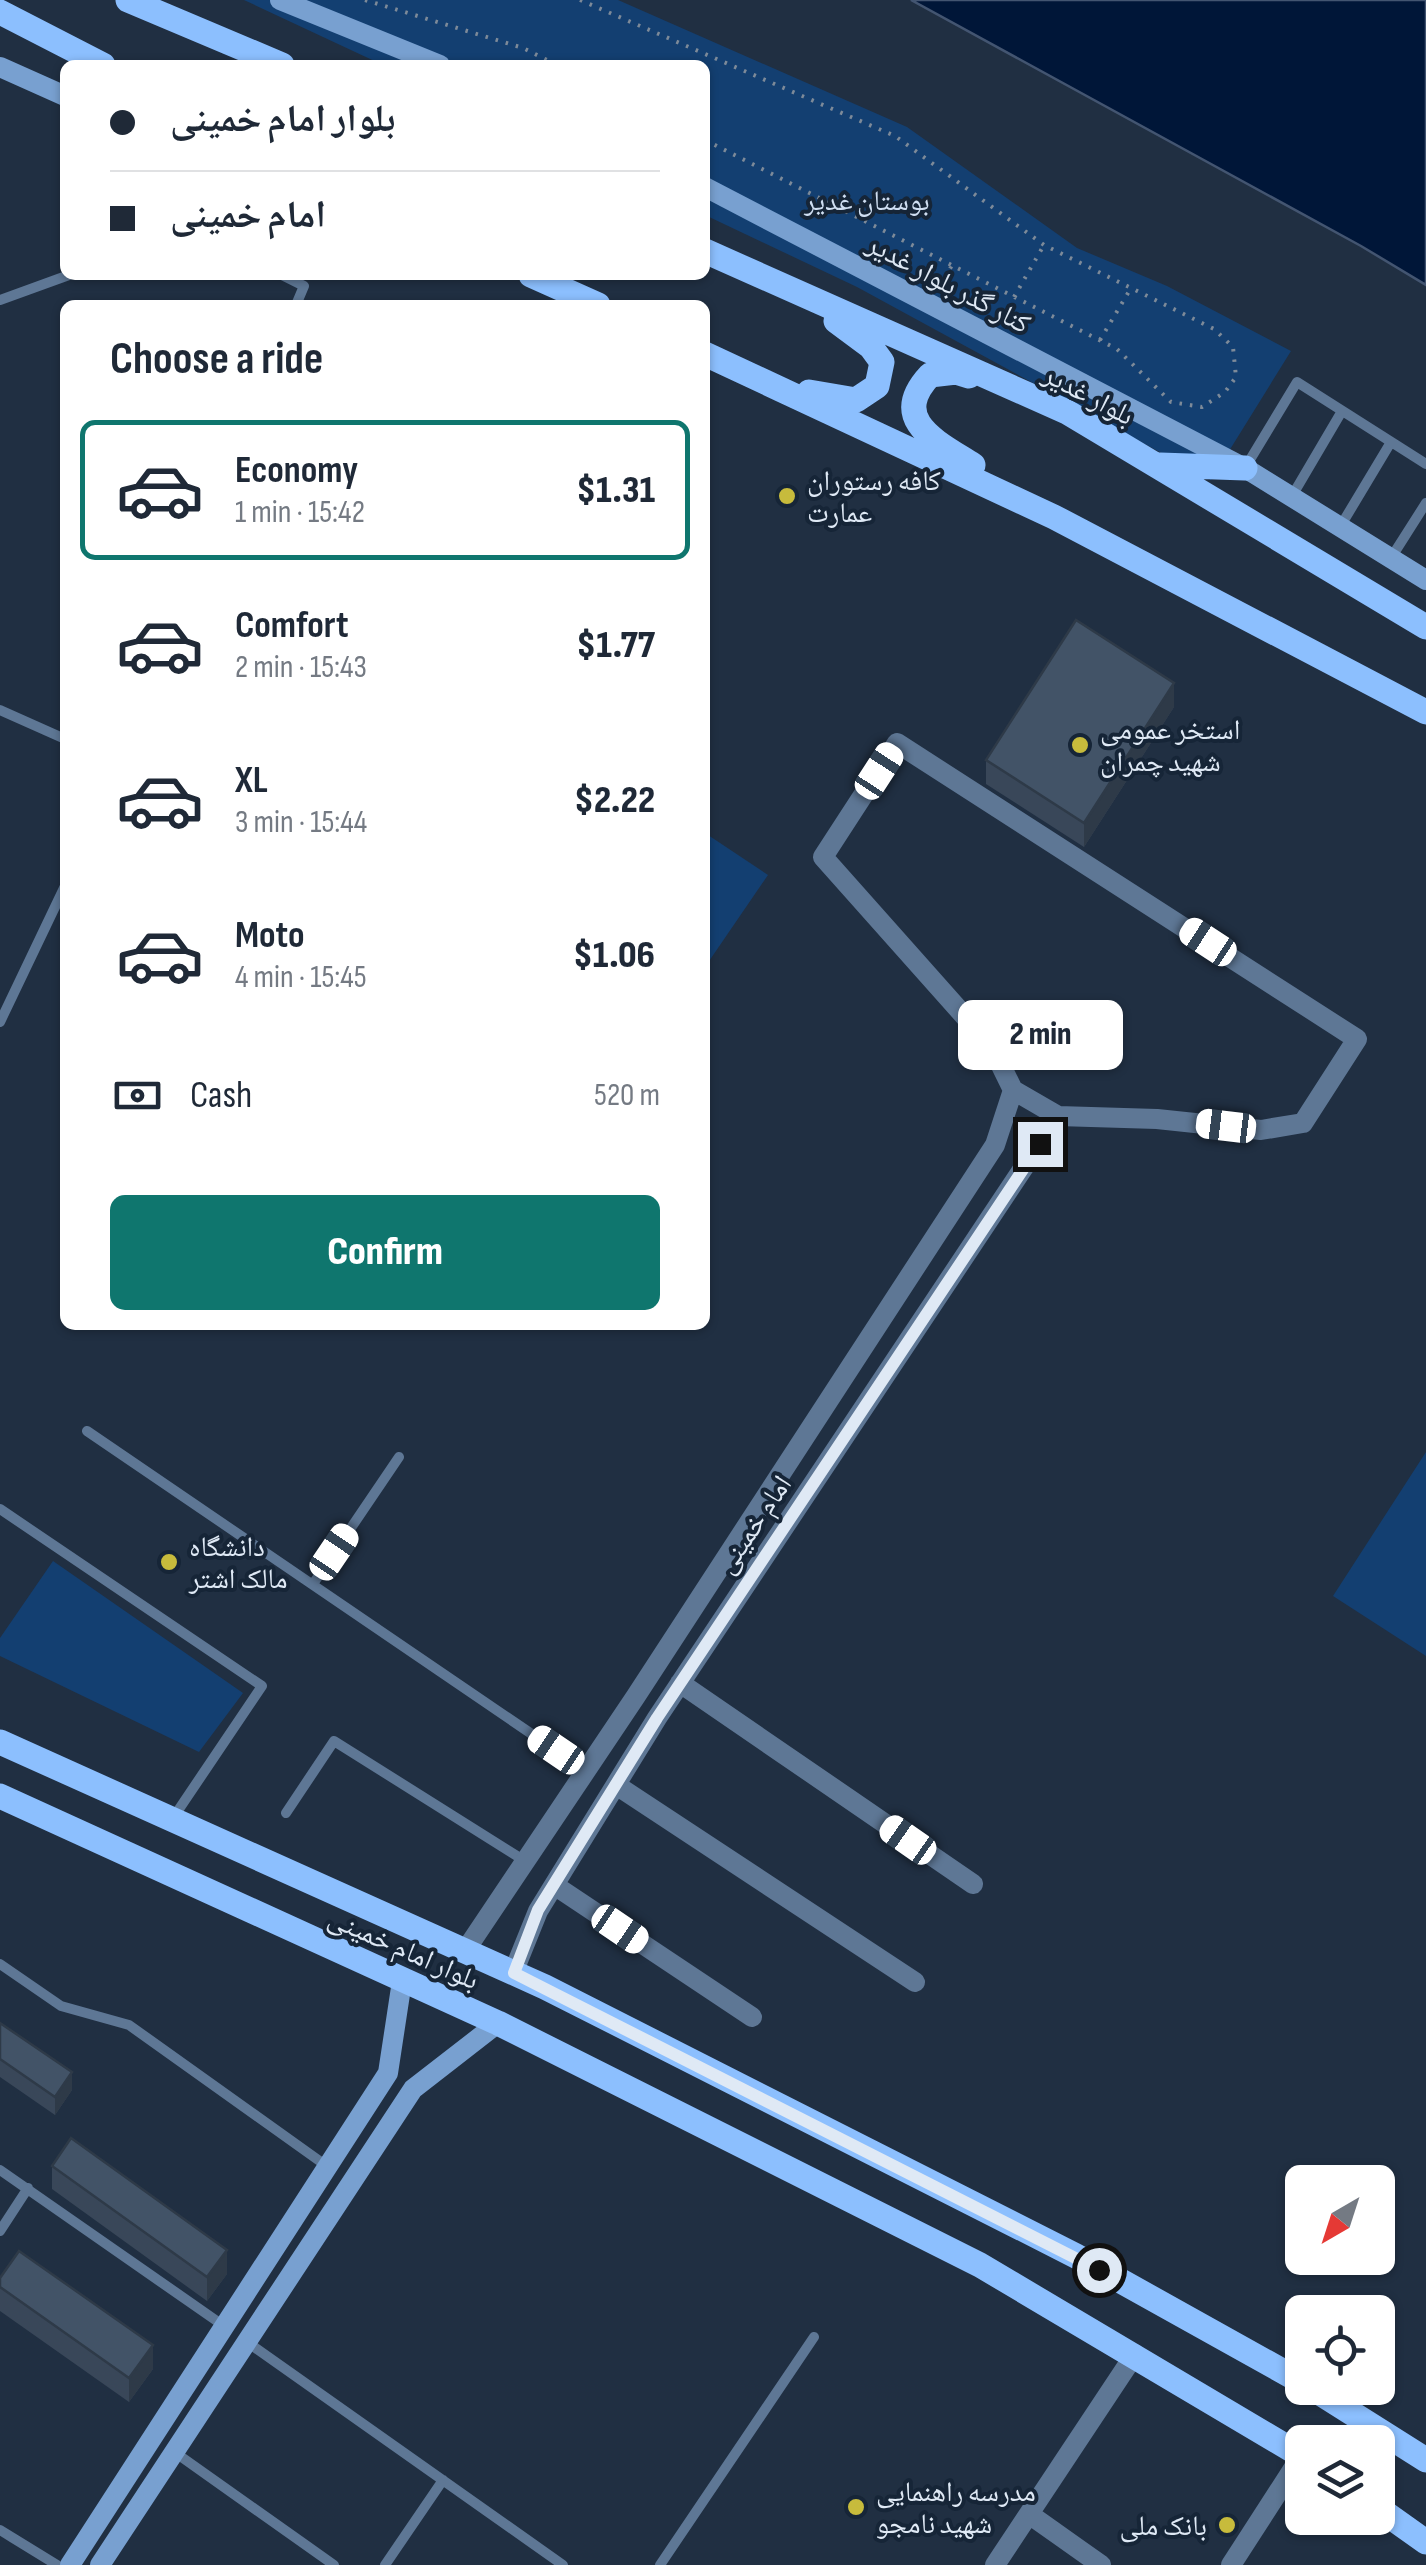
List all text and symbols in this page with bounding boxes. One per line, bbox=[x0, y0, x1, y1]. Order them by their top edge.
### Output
text: بلوار امام خمینی bbox=[170, 97, 395, 142]
park label: بوستان غدیر bbox=[803, 185, 930, 218]
text: امام خمینی bbox=[170, 193, 326, 238]
street label: کنار گذر بلوار غدیر bbox=[860, 227, 1036, 341]
text: Choose a ride bbox=[110, 332, 323, 387]
street label: بلوار غدیر bbox=[1036, 357, 1139, 433]
icon: car bbox=[115, 445, 205, 535]
text: Economy bbox=[235, 448, 358, 493]
place label: کافه رستوران عمارت bbox=[807, 465, 941, 530]
text: $1.31 bbox=[577, 468, 655, 513]
marker: کافه رستوران عمارت bbox=[776, 485, 798, 507]
text: 1 min · 15:42 bbox=[235, 493, 365, 532]
icon: car bbox=[115, 600, 205, 690]
text: Comfort bbox=[235, 603, 349, 648]
text: $1.77 bbox=[577, 623, 655, 668]
text: 2 min · 15:43 bbox=[235, 648, 367, 687]
place label: استخر عمومی شهید چمران bbox=[1100, 714, 1240, 779]
marker: استخر عمومی شهید چمران bbox=[1069, 734, 1091, 756]
car bbox=[850, 738, 908, 804]
icon: car bbox=[115, 755, 205, 845]
text: XL bbox=[235, 758, 268, 803]
text: $2.22 bbox=[574, 778, 655, 823]
text: 3 min · 15:44 bbox=[235, 803, 367, 842]
icon: car bbox=[115, 910, 205, 1000]
text: Moto bbox=[235, 913, 305, 958]
car bbox=[1175, 913, 1241, 971]
text: $1.06 bbox=[573, 933, 655, 978]
text: 4 min · 15:45 bbox=[235, 958, 367, 997]
callout: 2 min bbox=[958, 999, 1122, 1069]
text: 2 min bbox=[1009, 1015, 1072, 1054]
icon: cash bbox=[110, 1068, 165, 1123]
text: Cash bbox=[190, 1073, 252, 1118]
text: 520 m bbox=[594, 1076, 660, 1115]
car bbox=[1194, 1107, 1258, 1145]
route end bbox=[1018, 1122, 1063, 1167]
button: Confirm bbox=[110, 1195, 660, 1310]
street label: امام خمینی bbox=[709, 1469, 800, 1581]
car bbox=[305, 1519, 363, 1585]
place label: دانشگاه مالک اشتر bbox=[188, 1531, 287, 1596]
marker: دانشگاه مالک اشتر bbox=[158, 1551, 180, 1573]
car bbox=[523, 1721, 589, 1779]
car bbox=[875, 1811, 941, 1869]
car bbox=[587, 1900, 653, 1958]
street label: بلوار امام خمینی bbox=[323, 1902, 484, 1998]
north arrow bbox=[1285, 2165, 1395, 2275]
map controls bbox=[1285, 2165, 1395, 2535]
route start bbox=[1077, 2248, 1122, 2293]
button: locate bbox=[1285, 2295, 1395, 2405]
button: layers bbox=[1285, 2425, 1395, 2535]
place label: مدرسه راهنمایی شهید نامجو bbox=[876, 2476, 1036, 2541]
marker: مدرسه راهنمایی شهید نامجو bbox=[845, 2496, 867, 2518]
place label: بانک ملی bbox=[1119, 2510, 1207, 2543]
marker: بانک ملی bbox=[1216, 2514, 1238, 2536]

